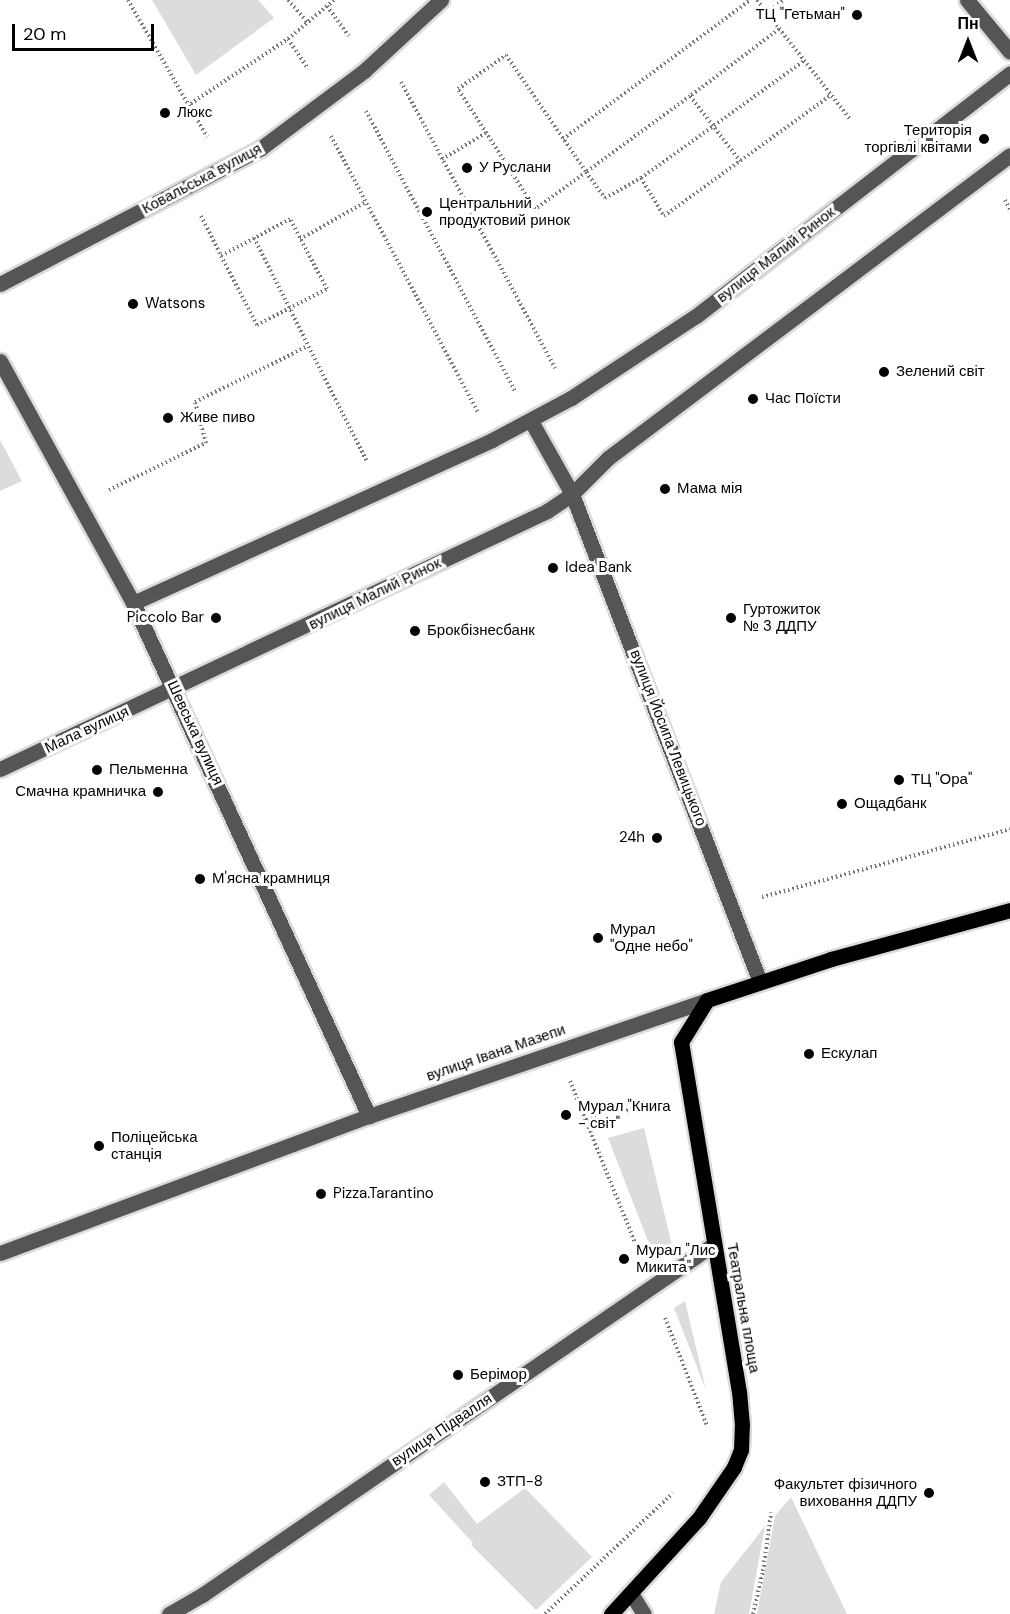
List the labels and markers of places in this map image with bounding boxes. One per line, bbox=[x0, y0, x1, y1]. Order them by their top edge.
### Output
place label: ТЦ "Гетьман" bbox=[755, 6, 845, 24]
marker: ТЦ "Гетьман" bbox=[850, 8, 864, 22]
place label: Люкс bbox=[177, 104, 212, 122]
marker: Люкс bbox=[158, 106, 172, 120]
place label: Територія торгівлі квітами bbox=[865, 121, 972, 156]
marker: Територія торгівлі квітами bbox=[977, 132, 991, 146]
place label: У Руслани bbox=[479, 159, 551, 177]
marker: У Руслани bbox=[460, 161, 474, 175]
place label: Центральний продуктовий ринок bbox=[439, 194, 570, 229]
marker: Центральний продуктовий ринок bbox=[420, 205, 434, 219]
place label: Watsons bbox=[145, 295, 205, 313]
marker: Watsons bbox=[126, 297, 140, 311]
place label: Зелений світ bbox=[896, 363, 985, 381]
marker: Зелений світ bbox=[877, 365, 891, 379]
place label: Час Поїсти bbox=[765, 390, 841, 408]
marker: Час Поїсти bbox=[746, 392, 760, 406]
place label: Живе пиво bbox=[180, 409, 255, 427]
marker: Живе пиво bbox=[161, 411, 175, 425]
place label: Мама мія bbox=[677, 480, 742, 498]
marker: Мама мія bbox=[658, 482, 672, 496]
place label: Idea Bank bbox=[565, 559, 632, 577]
marker: Idea Bank bbox=[546, 561, 560, 575]
place label: Гуртожиток № 3 ДДПУ bbox=[743, 600, 820, 635]
place label: Piccolo Bar bbox=[127, 609, 204, 627]
marker: Piccolo Bar bbox=[209, 611, 223, 625]
marker: Гуртожиток № 3 ДДПУ bbox=[724, 611, 738, 625]
place label: Брокбізнесбанк bbox=[427, 622, 535, 640]
marker: Брокбізнесбанк bbox=[408, 624, 422, 638]
place label: Пельменна bbox=[109, 761, 188, 779]
marker: Пельменна bbox=[90, 763, 104, 777]
place label: ТЦ "Ора" bbox=[911, 771, 972, 789]
marker: ТЦ "Ора" bbox=[892, 773, 906, 787]
place label: Смачна крамничка bbox=[15, 783, 146, 801]
marker: Смачна крамничка bbox=[151, 785, 165, 799]
place label: Ощадбанк bbox=[854, 795, 927, 813]
marker: Ощадбанк bbox=[835, 797, 849, 811]
place label: 24h bbox=[619, 829, 645, 847]
marker: 24h bbox=[650, 831, 664, 845]
place label: М'ясна крамниця bbox=[212, 870, 330, 888]
marker: М'ясна крамниця bbox=[193, 872, 207, 886]
place label: Мурал "Одне небо" bbox=[610, 920, 693, 955]
marker: Мурал "Одне небо" bbox=[591, 931, 605, 945]
place label: Ескулап bbox=[821, 1045, 877, 1063]
marker: Ескулап bbox=[802, 1047, 816, 1061]
place label: Мурал "Книга - світ" bbox=[578, 1097, 671, 1132]
marker: Мурал "Книга - світ" bbox=[559, 1108, 573, 1122]
place label: Поліцейська станція bbox=[111, 1128, 198, 1163]
marker: Поліцейська станція bbox=[92, 1139, 106, 1153]
place label: Pizza.Tarantino bbox=[333, 1185, 434, 1203]
marker: Pizza.Tarantino bbox=[314, 1187, 328, 1201]
place label: Мурал "Лис Микита" bbox=[636, 1241, 716, 1276]
marker: Мурал "Лис Микита" bbox=[617, 1252, 631, 1266]
place label: Берімор bbox=[470, 1366, 527, 1384]
marker: Берімор bbox=[451, 1368, 465, 1382]
place label: ЗТП-8 bbox=[497, 1473, 543, 1491]
marker: ЗТП-8 bbox=[478, 1475, 492, 1489]
place label: Факультет фізичного виховання ДДПУ bbox=[774, 1475, 917, 1510]
marker: Факультет фізичного виховання ДДПУ bbox=[922, 1486, 936, 1500]

